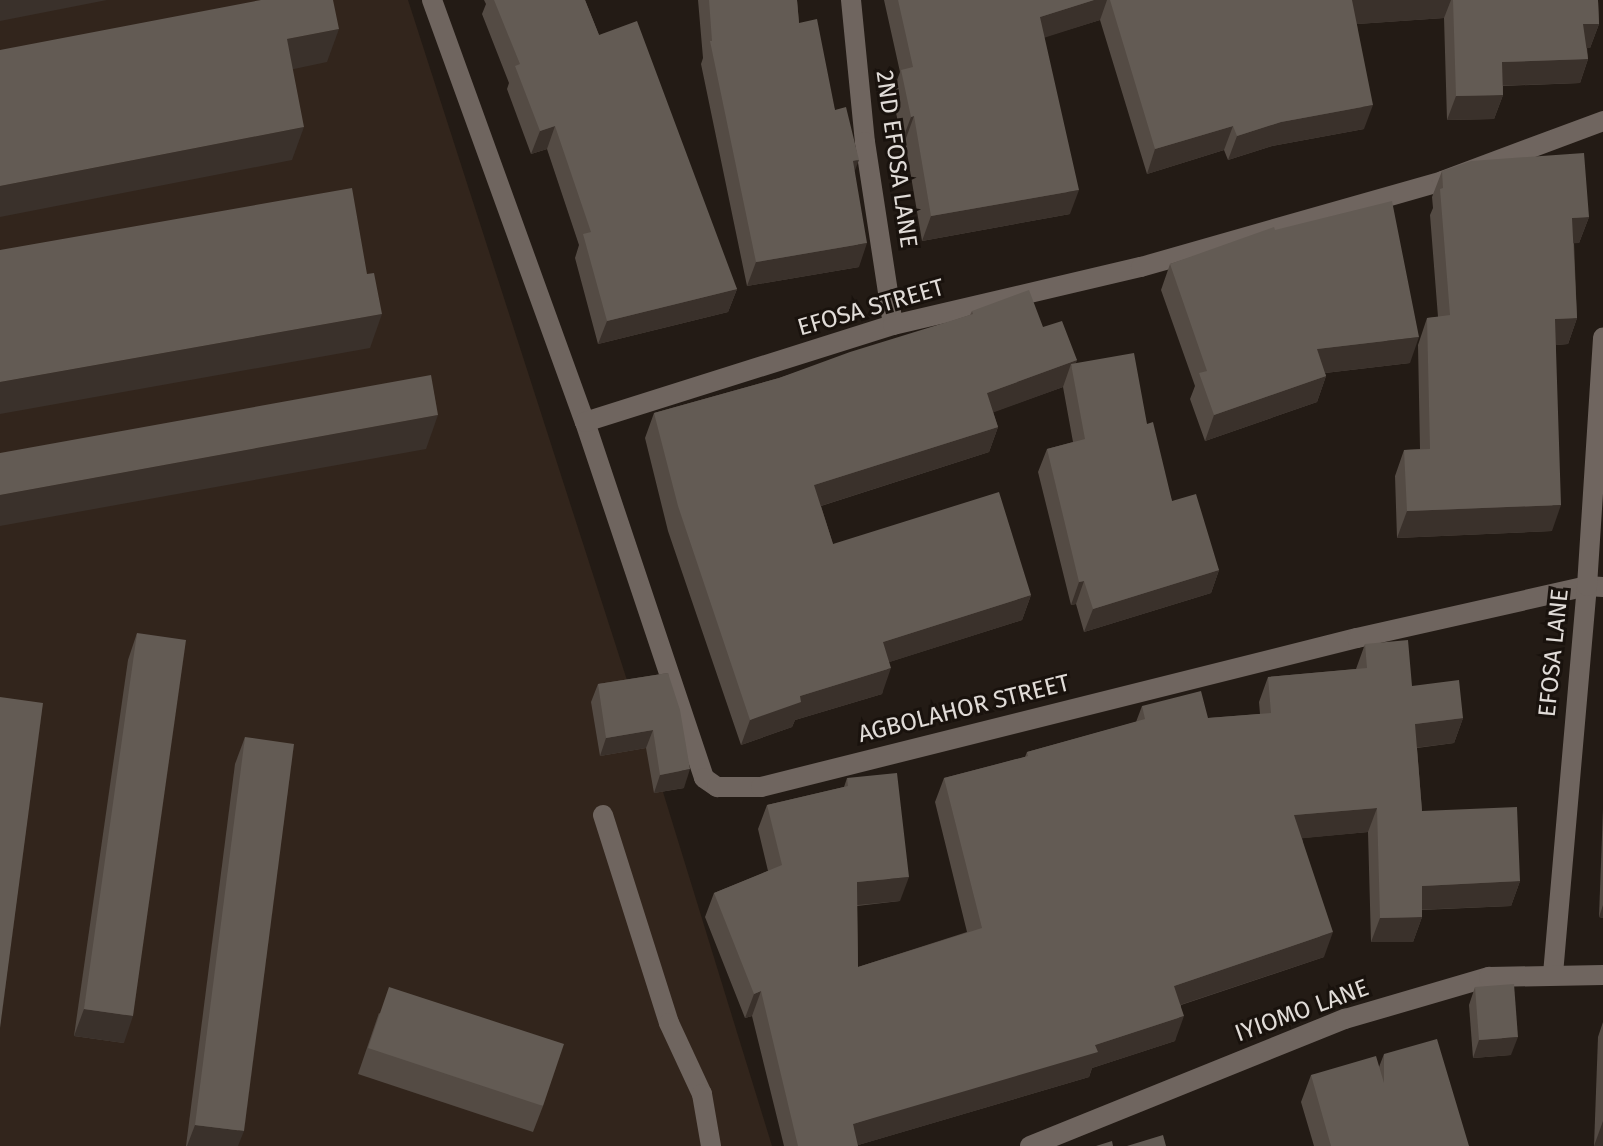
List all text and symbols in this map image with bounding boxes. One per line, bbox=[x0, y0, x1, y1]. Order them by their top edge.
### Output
street label: 2ND EFOSA LANE bbox=[869, 68, 923, 250]
street label: EFOSA STREET bbox=[794, 273, 948, 343]
street label: EFOSA LANE bbox=[1533, 587, 1575, 719]
street label: AGBOLAHOR STREET bbox=[855, 669, 1073, 749]
street label: IYIOMO LANE bbox=[1231, 974, 1373, 1048]

